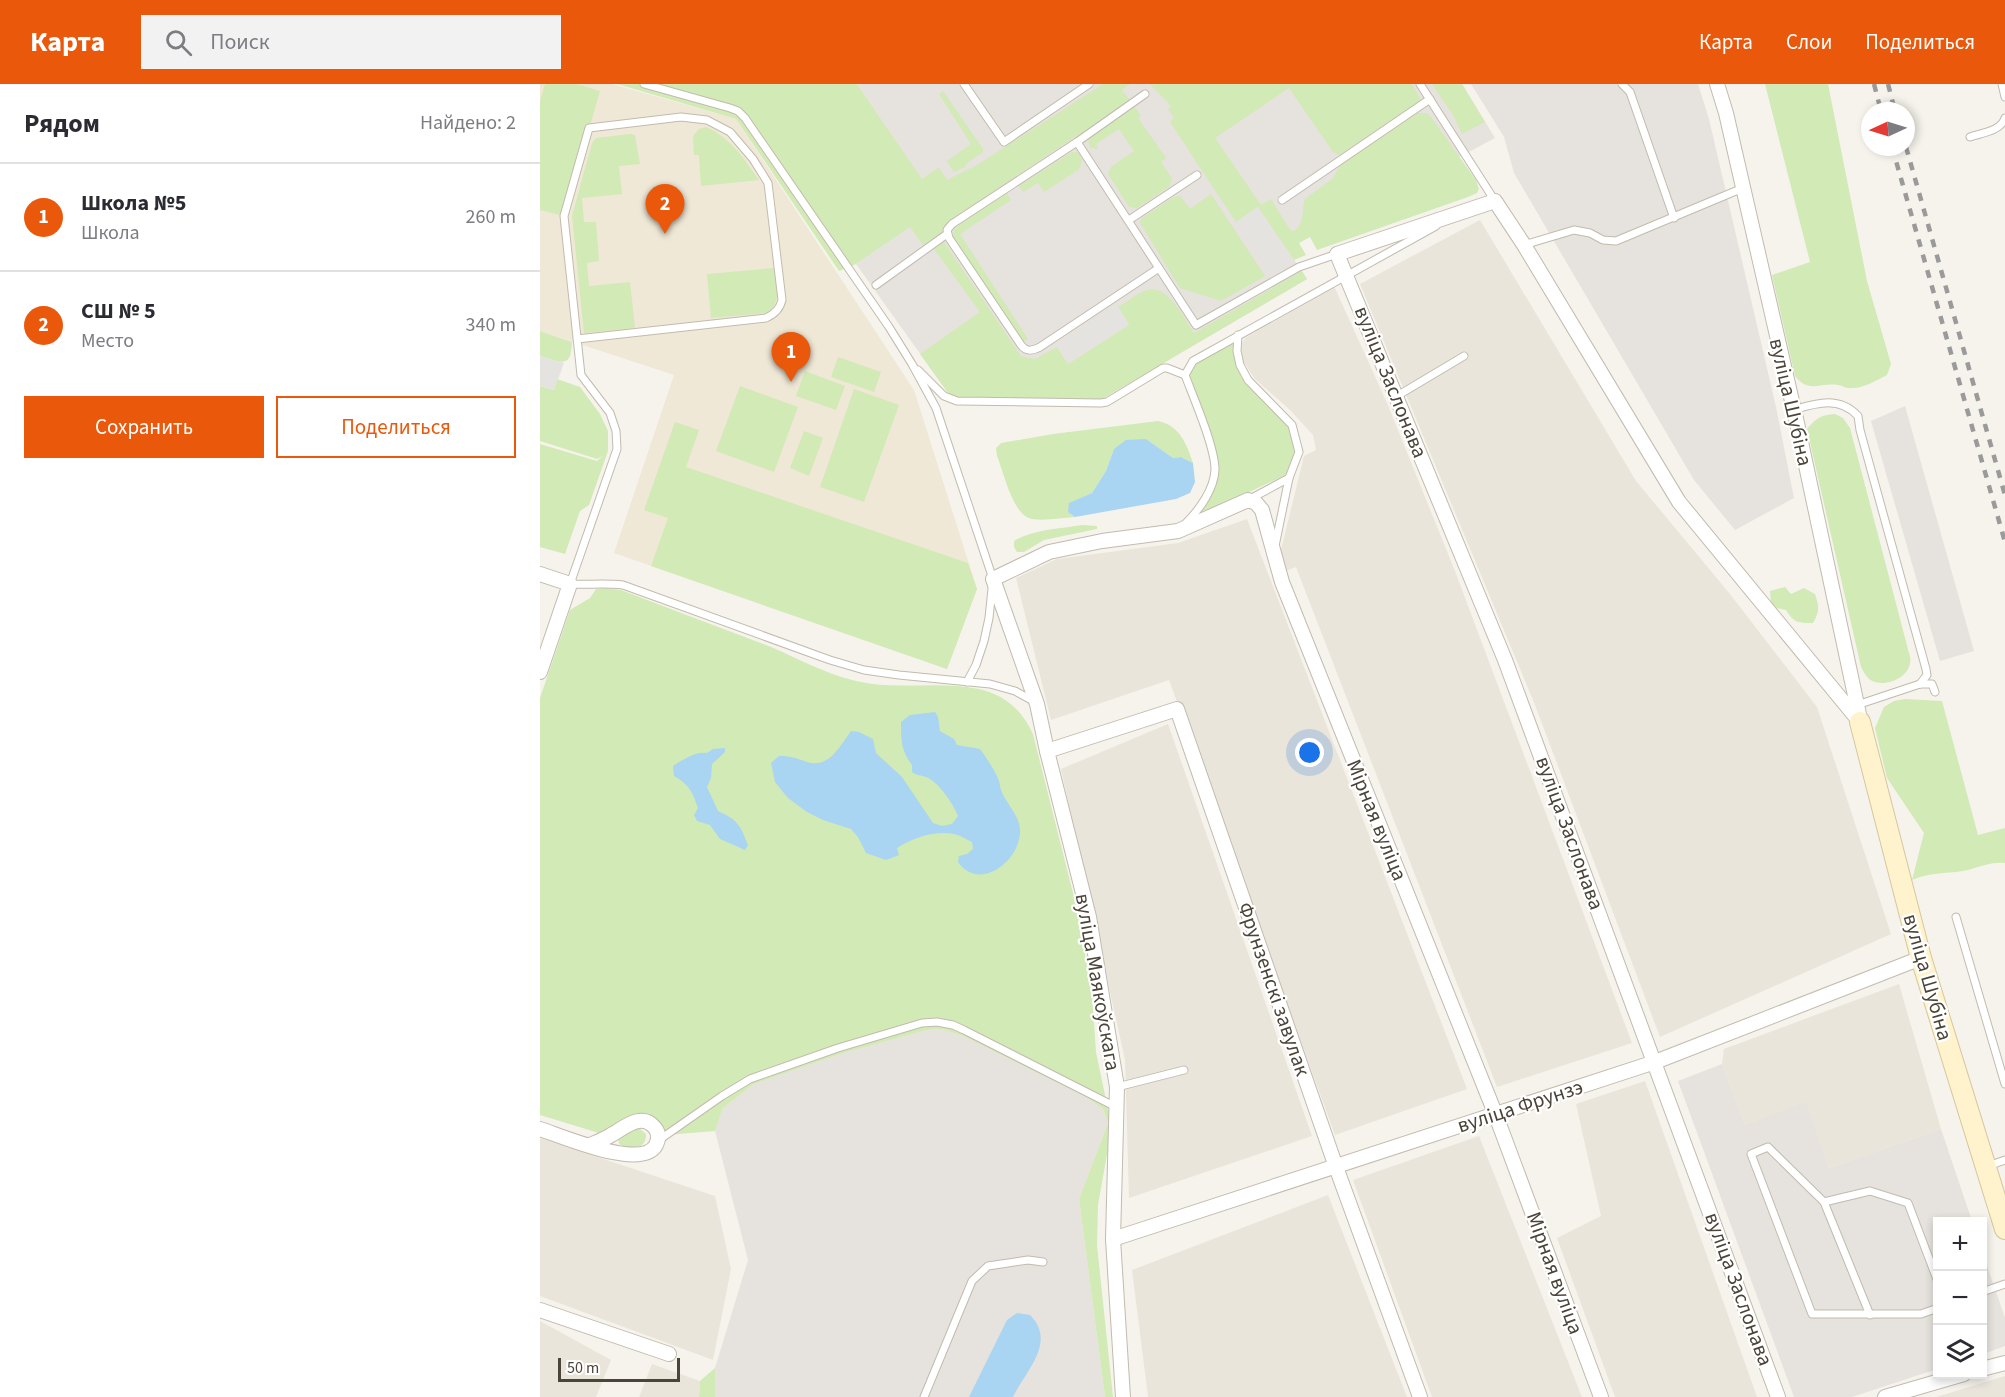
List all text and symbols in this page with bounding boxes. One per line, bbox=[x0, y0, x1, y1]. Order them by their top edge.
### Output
search box bbox=[141, 15, 561, 69]
text: Карта bbox=[30, 22, 105, 62]
icon: search bbox=[162, 26, 195, 59]
text: Поиск bbox=[210, 26, 270, 58]
text: Карта bbox=[1699, 27, 1753, 57]
text: Слои bbox=[1786, 27, 1832, 57]
text: Поделиться bbox=[1865, 27, 1975, 57]
north arrow bbox=[1861, 102, 1915, 156]
text: Рядом bbox=[24, 105, 100, 142]
text: Найдено: 2 bbox=[420, 109, 516, 137]
pin: 2 bbox=[646, 184, 684, 234]
text: Школа №5 bbox=[81, 187, 186, 219]
text: 1 bbox=[38, 203, 49, 231]
text: 260 m bbox=[466, 203, 516, 231]
text: Школа bbox=[81, 219, 140, 247]
text: СШ № 5 bbox=[81, 295, 156, 327]
street label: вуліца Заслонава bbox=[1347, 302, 1435, 462]
text: 2 bbox=[38, 311, 49, 339]
text: 340 m bbox=[466, 311, 516, 339]
text: Место bbox=[81, 327, 134, 355]
pin: 1 bbox=[772, 332, 810, 382]
street label: вуліца Шубіна bbox=[1762, 335, 1820, 469]
button: Сохранить bbox=[24, 396, 264, 458]
button: Поделиться bbox=[276, 396, 516, 458]
your location bbox=[1295, 738, 1324, 767]
street label: вуліца Заслонава bbox=[1528, 752, 1612, 914]
street label: Мірная вуліца bbox=[1339, 755, 1415, 885]
street label: вуліца Маякоўскага bbox=[1068, 891, 1128, 1073]
street label: Фрунзенскі завулак bbox=[1230, 898, 1318, 1081]
street label: вуліца Шубіна bbox=[1896, 910, 1960, 1044]
street label: вуліца Фрунзэ bbox=[1453, 1072, 1587, 1140]
street label: Мірная вуліца bbox=[1519, 1208, 1591, 1338]
street label: вуліца Заслонава bbox=[1697, 1208, 1781, 1370]
map controls bbox=[1933, 1217, 1987, 1379]
button: + bbox=[1933, 1217, 1987, 1271]
button: − bbox=[1933, 1271, 1987, 1325]
button: layers bbox=[1933, 1325, 1987, 1379]
scale bar bbox=[558, 1355, 680, 1382]
text: 50 m bbox=[567, 1357, 599, 1379]

